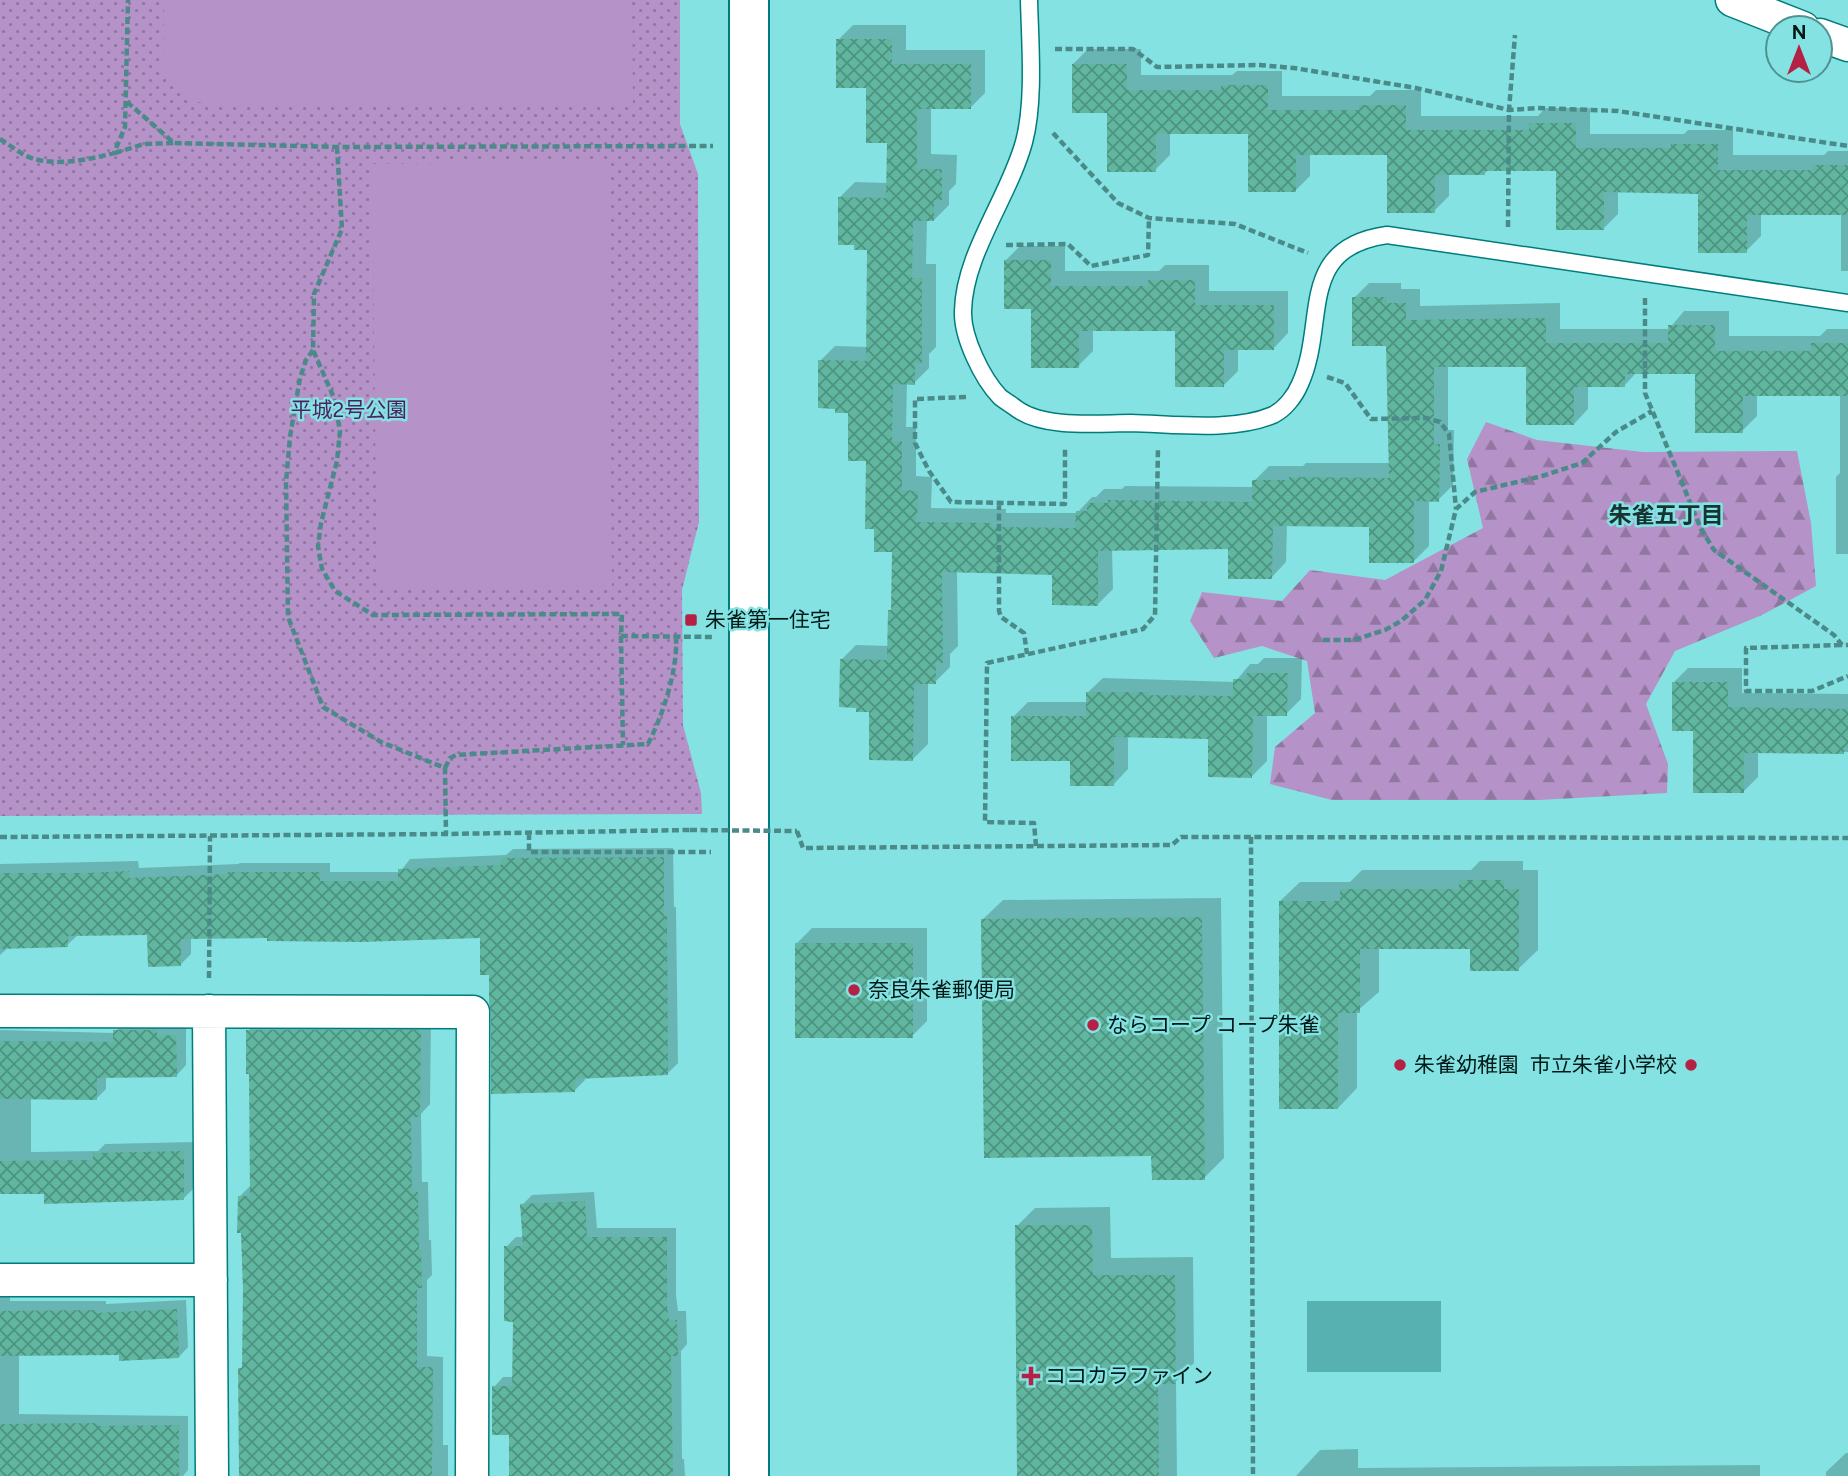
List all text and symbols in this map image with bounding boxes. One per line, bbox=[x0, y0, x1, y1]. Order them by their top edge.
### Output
north arrow bbox=[1764, 14, 1834, 84]
text: N bbox=[1792, 21, 1806, 44]
park label: 平城2号公園 bbox=[291, 397, 407, 422]
district label: 朱雀五丁目 bbox=[1609, 501, 1724, 529]
place label: 朱雀第一住宅 bbox=[705, 607, 831, 632]
marker: 朱雀第一住宅 bbox=[683, 612, 699, 628]
place label: 奈良朱雀郵便局 bbox=[868, 977, 1015, 1002]
marker: 奈良朱雀郵便局 bbox=[846, 982, 862, 998]
place label: ならコープ コープ朱雀 bbox=[1107, 1012, 1320, 1037]
marker: ならコープ コープ朱雀 bbox=[1085, 1017, 1101, 1033]
place label: 朱雀幼稚園 bbox=[1414, 1052, 1519, 1077]
place label: 市立朱雀小学校 bbox=[1530, 1052, 1677, 1077]
marker: 朱雀幼稚園 bbox=[1392, 1057, 1408, 1073]
marker: 市立朱雀小学校 bbox=[1683, 1057, 1699, 1073]
place label: ココカラファイン bbox=[1045, 1363, 1213, 1388]
marker: ココカラファイン bbox=[1023, 1368, 1039, 1384]

